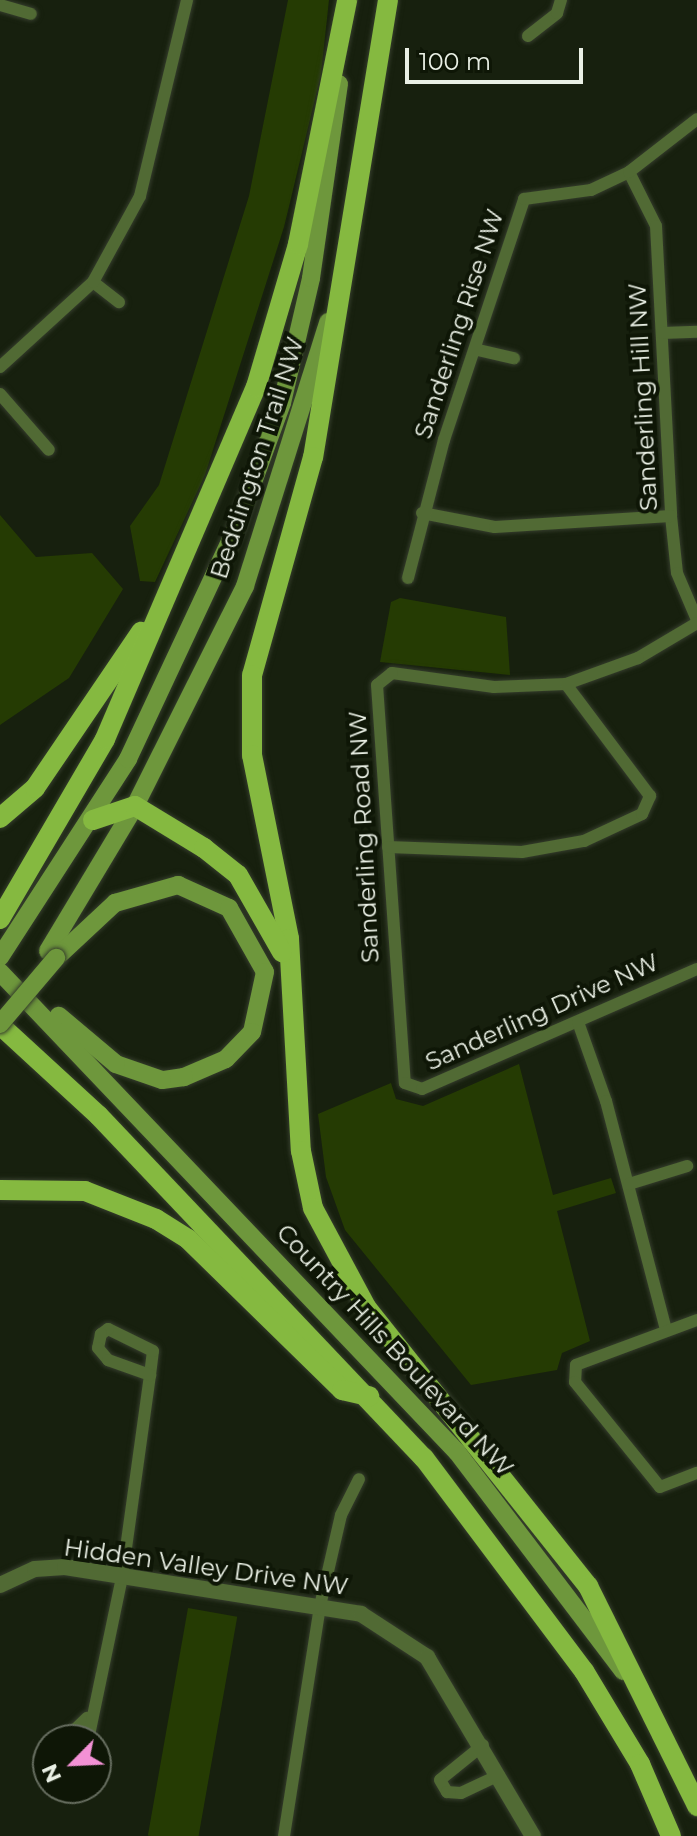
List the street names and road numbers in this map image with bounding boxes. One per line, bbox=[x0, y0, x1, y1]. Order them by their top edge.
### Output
street label: Sanderling Rise NW bbox=[408, 206, 510, 442]
street label: Sanderling Hill NW bbox=[623, 282, 663, 512]
street label: Beddington Trail NW bbox=[204, 334, 310, 582]
street label: Sanderling Road NW bbox=[343, 710, 385, 964]
street label: Sanderling Drive NW bbox=[421, 948, 663, 1076]
street label: Country Hills Boulevard NW bbox=[271, 1218, 519, 1482]
street label: Hidden Valley Drive NW bbox=[62, 1533, 350, 1601]

